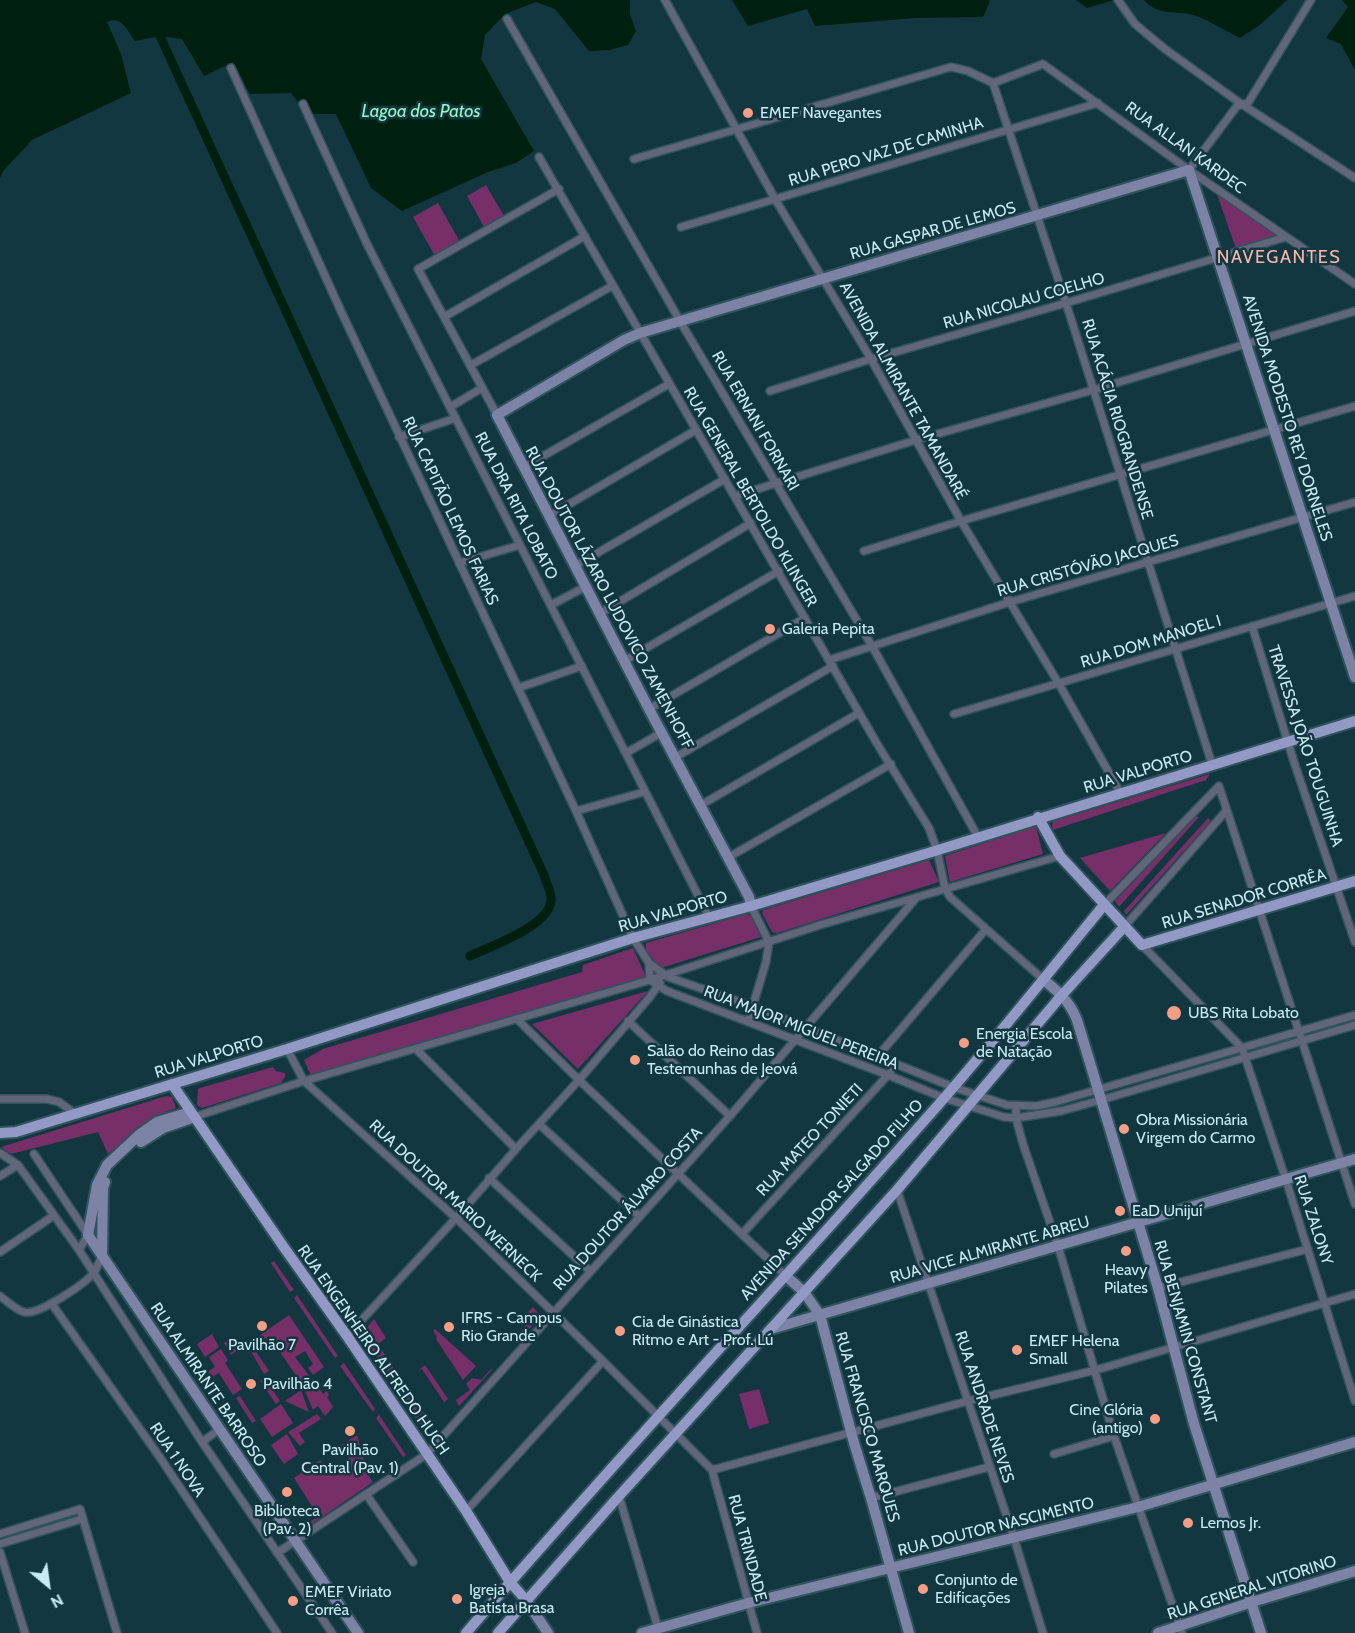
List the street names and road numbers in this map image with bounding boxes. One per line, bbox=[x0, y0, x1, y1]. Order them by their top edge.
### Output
street label: RUA ALLAN KARDEC bbox=[1121, 98, 1249, 198]
street label: RUA PERO VAZ DE CAMINHA bbox=[786, 113, 986, 191]
street label: RUA GASPAR DE LEMOS bbox=[848, 198, 1018, 264]
street label: RUA NICOLAU COELHO bbox=[941, 269, 1107, 333]
street label: AVENIDA ALMIRANTE TAMANDARÉ bbox=[835, 279, 971, 503]
street label: AVENIDA MODESTO REY DORNELES bbox=[1238, 292, 1336, 544]
street label: RUA ACÁCIA RIOGRANDENSE bbox=[1077, 316, 1157, 522]
street label: RUA ERNANI FORNARI bbox=[707, 348, 803, 494]
street label: RUA GENERAL BERTOLDO KLINGER bbox=[679, 384, 821, 610]
street label: RUA CAPITÃO LEMOS FARIAS bbox=[398, 414, 502, 608]
street label: RUA DRA RITA LOBATO bbox=[470, 429, 562, 583]
street label: RUA DOUTOR LÁZARO LUDOVICO ZAMENHOFF bbox=[521, 443, 697, 753]
street label: RUA CRISTÓVÃO JACQUES bbox=[995, 531, 1181, 601]
street label: RUA DOM MANOEL I bbox=[1078, 611, 1224, 673]
street label: TRAVESSA JOÃO TOUGUINHA bbox=[1263, 643, 1347, 849]
street label: RUA VALPORTO bbox=[1081, 746, 1195, 798]
street label: RUA SENADOR CORRÊA bbox=[1159, 865, 1329, 933]
street label: RUA VALPORTO bbox=[616, 887, 730, 937]
street label: RUA MAJOR MIGUEL PEREIRA bbox=[701, 982, 901, 1074]
street label: RUA VALPORTO bbox=[152, 1031, 266, 1083]
street label: RUA MATEO TONIETI bbox=[753, 1080, 867, 1200]
street label: AVENIDA SENADOR SALGADO FILHO bbox=[737, 1096, 927, 1304]
street label: RUA DOUTOR MARIO WERNECK bbox=[365, 1116, 545, 1286]
street label: RUA DOUTOR ÁLVARO COSTA bbox=[550, 1123, 706, 1295]
street label: RUA ZALONY bbox=[1289, 1173, 1337, 1267]
street label: RUA VICE ALMIRANTE ABREU bbox=[888, 1212, 1092, 1288]
street label: RUA BENJAMIN CONSTANT bbox=[1150, 1238, 1220, 1426]
street label: RUA ENGENHEIRO ALFREDO HUCH bbox=[293, 1241, 453, 1459]
street label: RUA ALMIRANTE BARROSO bbox=[146, 1299, 270, 1471]
street label: RUA ANDRADE NEVES bbox=[950, 1328, 1018, 1486]
street label: RUA FRANCISCO MARQUES bbox=[831, 1330, 903, 1524]
street label: RUA 1 NOVA bbox=[145, 1419, 209, 1501]
street label: RUA TRINDADE bbox=[724, 1493, 770, 1603]
street label: RUA DOUTOR NASCIMENTO bbox=[896, 1493, 1096, 1561]
street label: RUA GENERAL VITORINO bbox=[1165, 1552, 1339, 1624]

